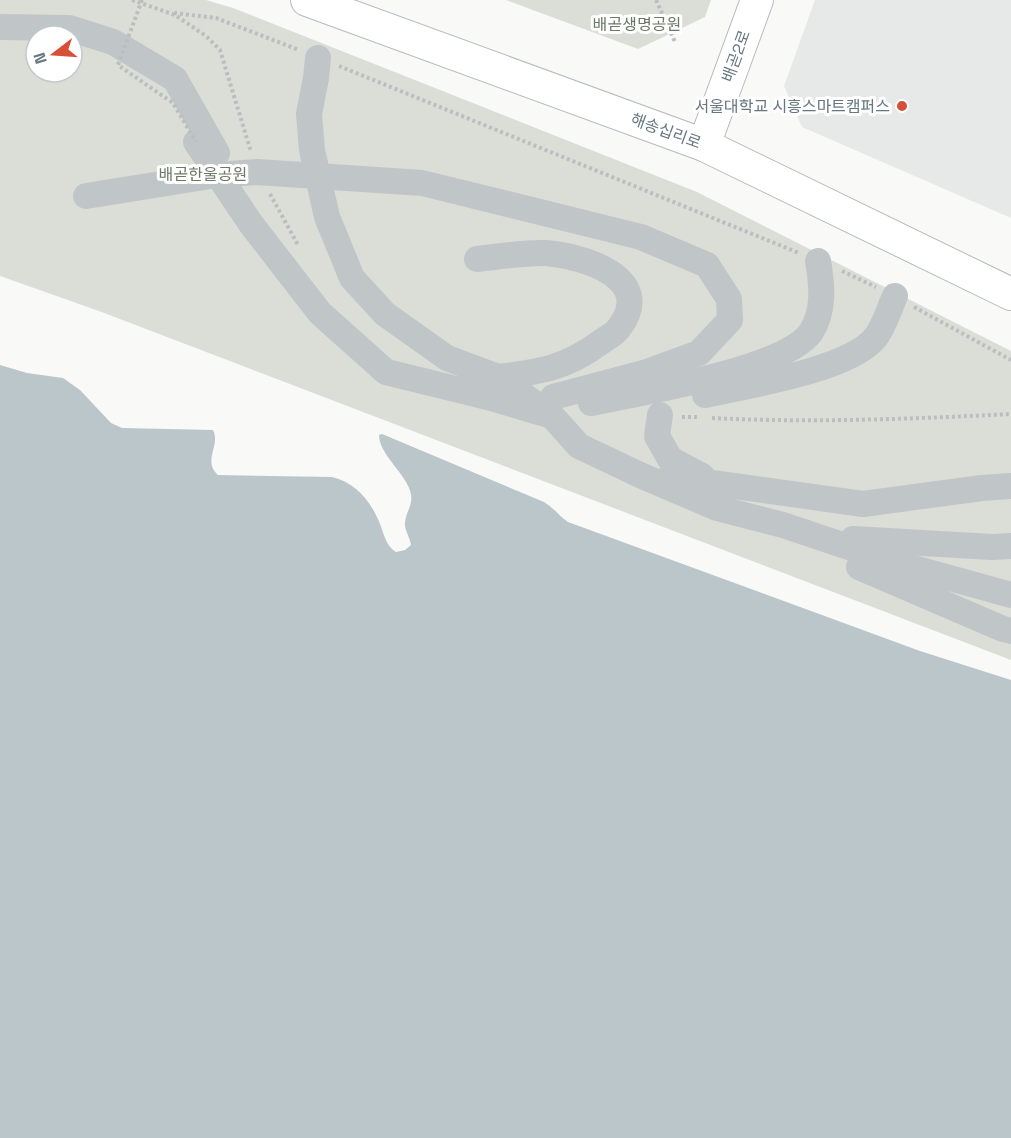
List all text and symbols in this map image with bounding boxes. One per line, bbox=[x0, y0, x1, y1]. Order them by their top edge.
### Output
park label: 배곧생명공원 bbox=[593, 14, 681, 35]
north arrow bbox=[24, 24, 84, 84]
street label: 배곧2로 bbox=[717, 27, 755, 85]
text: N bbox=[29, 50, 52, 66]
place label: 서울대학교 시흥스마트캠퍼스 bbox=[695, 96, 890, 117]
marker: 서울대학교 시흥스마트캠퍼스 bbox=[895, 99, 909, 113]
street label: 해송십리로 bbox=[628, 109, 704, 154]
park label: 배곧한울공원 bbox=[159, 164, 247, 185]

